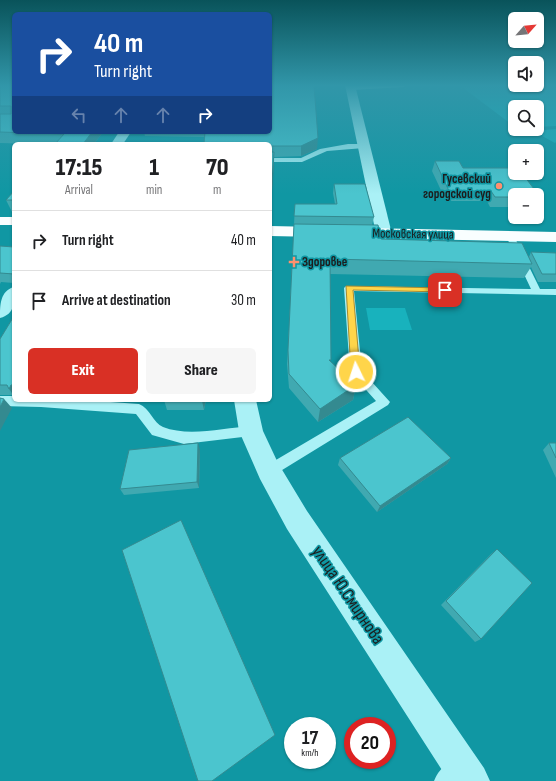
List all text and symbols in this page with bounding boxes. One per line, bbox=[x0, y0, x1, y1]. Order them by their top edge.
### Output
north arrow bbox=[508, 12, 544, 48]
map controls bbox=[508, 12, 544, 224]
text: 40 m bbox=[94, 27, 143, 60]
icon: right bbox=[28, 28, 80, 80]
button: sound bbox=[508, 56, 544, 92]
text: Turn right bbox=[94, 61, 152, 82]
button: search bbox=[508, 100, 544, 136]
icon: left bbox=[68, 104, 90, 126]
icon: ahead bbox=[110, 104, 132, 126]
icon: ahead bbox=[152, 104, 174, 126]
icon: right bbox=[194, 104, 216, 126]
button: + bbox=[508, 144, 544, 180]
text: 17:15 bbox=[56, 153, 103, 182]
text: 1 bbox=[149, 153, 159, 182]
text: 70 bbox=[206, 153, 228, 182]
place label: Гусевский городской суд bbox=[423, 171, 491, 202]
marker: Гусевский городской суд bbox=[494, 181, 504, 191]
text: Arrival bbox=[65, 182, 93, 198]
text: min bbox=[146, 182, 162, 198]
text: m bbox=[213, 182, 221, 198]
button: − bbox=[508, 188, 544, 224]
street label: Московская улица bbox=[372, 225, 454, 243]
icon: right bbox=[28, 230, 50, 252]
text: Turn right bbox=[62, 231, 114, 250]
text: 40 m bbox=[231, 231, 256, 250]
place label: Здоровье bbox=[302, 254, 348, 270]
marker: Здоровье bbox=[289, 257, 299, 267]
pin bbox=[428, 273, 462, 307]
icon: arrive bbox=[434, 279, 456, 301]
icon: arrive bbox=[28, 290, 50, 312]
text: Arrive at destination bbox=[62, 291, 171, 310]
text: 30 m bbox=[231, 291, 256, 310]
button: Exit bbox=[28, 348, 138, 394]
button: Share bbox=[146, 348, 256, 394]
position arrow bbox=[335, 351, 377, 393]
street label: улица Ю.Смирнова bbox=[307, 542, 389, 648]
speed limit sign: 20 bbox=[344, 717, 396, 769]
text: 17 bbox=[302, 726, 318, 750]
text: km/h bbox=[301, 747, 319, 759]

